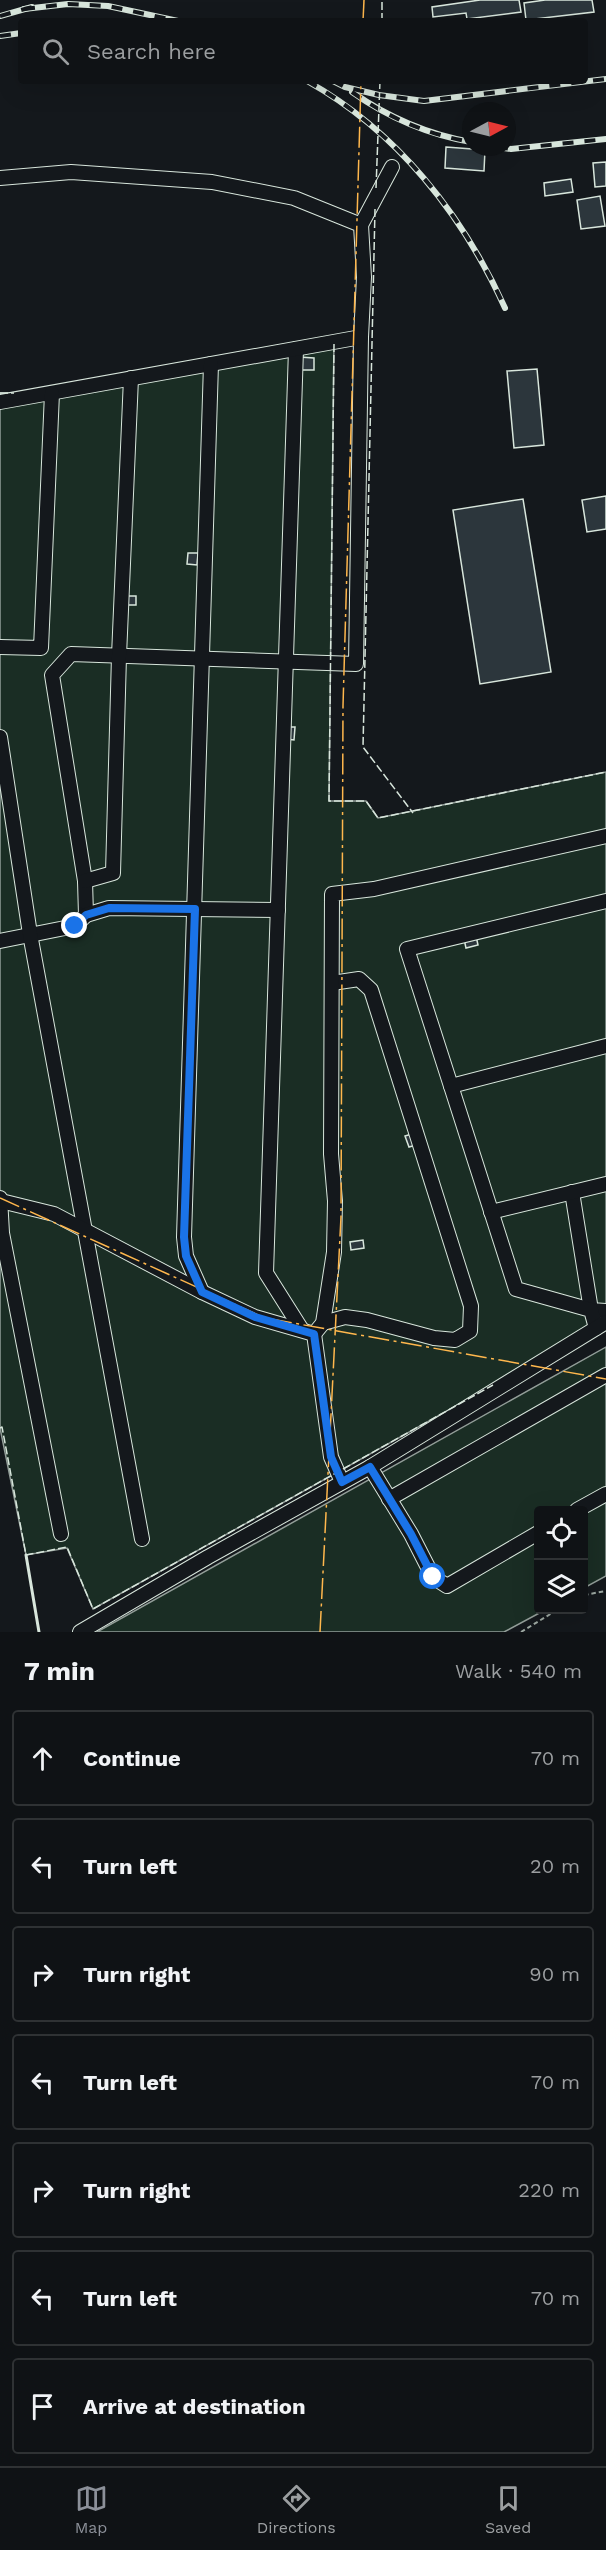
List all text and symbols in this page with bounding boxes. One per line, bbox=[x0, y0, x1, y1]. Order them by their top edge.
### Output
search box bbox=[18, 18, 588, 84]
icon: search bbox=[39, 35, 72, 68]
text: Search here bbox=[87, 39, 216, 64]
north arrow bbox=[462, 102, 516, 156]
route end bbox=[61, 912, 87, 938]
map controls bbox=[534, 1506, 588, 1614]
button: locate bbox=[534, 1506, 588, 1560]
button: layers bbox=[534, 1560, 588, 1614]
route start bbox=[419, 1563, 445, 1589]
text: 7 min bbox=[24, 1656, 95, 1686]
text: Walk · 540 m bbox=[455, 1659, 582, 1683]
icon: ahead bbox=[26, 1742, 59, 1775]
text: Continue bbox=[83, 1746, 181, 1771]
text: 70 m bbox=[531, 1746, 580, 1770]
icon: left bbox=[26, 1850, 59, 1883]
text: Turn left bbox=[83, 1854, 177, 1879]
text: 20 m bbox=[530, 1854, 580, 1878]
icon: right bbox=[26, 1958, 59, 1991]
text: Turn right bbox=[83, 1962, 190, 1987]
text: 90 m bbox=[529, 1962, 580, 1986]
icon: left bbox=[26, 2066, 59, 2099]
text: Turn left bbox=[83, 2070, 177, 2095]
text: 70 m bbox=[531, 2070, 580, 2094]
icon: right bbox=[26, 2174, 59, 2207]
text: Turn right bbox=[83, 2178, 190, 2203]
text: 220 m bbox=[518, 2178, 580, 2202]
icon: left bbox=[26, 2282, 59, 2315]
text: Turn left bbox=[83, 2286, 177, 2311]
text: 70 m bbox=[531, 2286, 580, 2310]
icon: arrive bbox=[26, 2390, 59, 2423]
text: Arrive at destination bbox=[83, 2394, 306, 2419]
tab: Map bbox=[75, 2482, 108, 2537]
tab: Directions bbox=[257, 2482, 336, 2537]
tab: Saved bbox=[485, 2482, 531, 2537]

